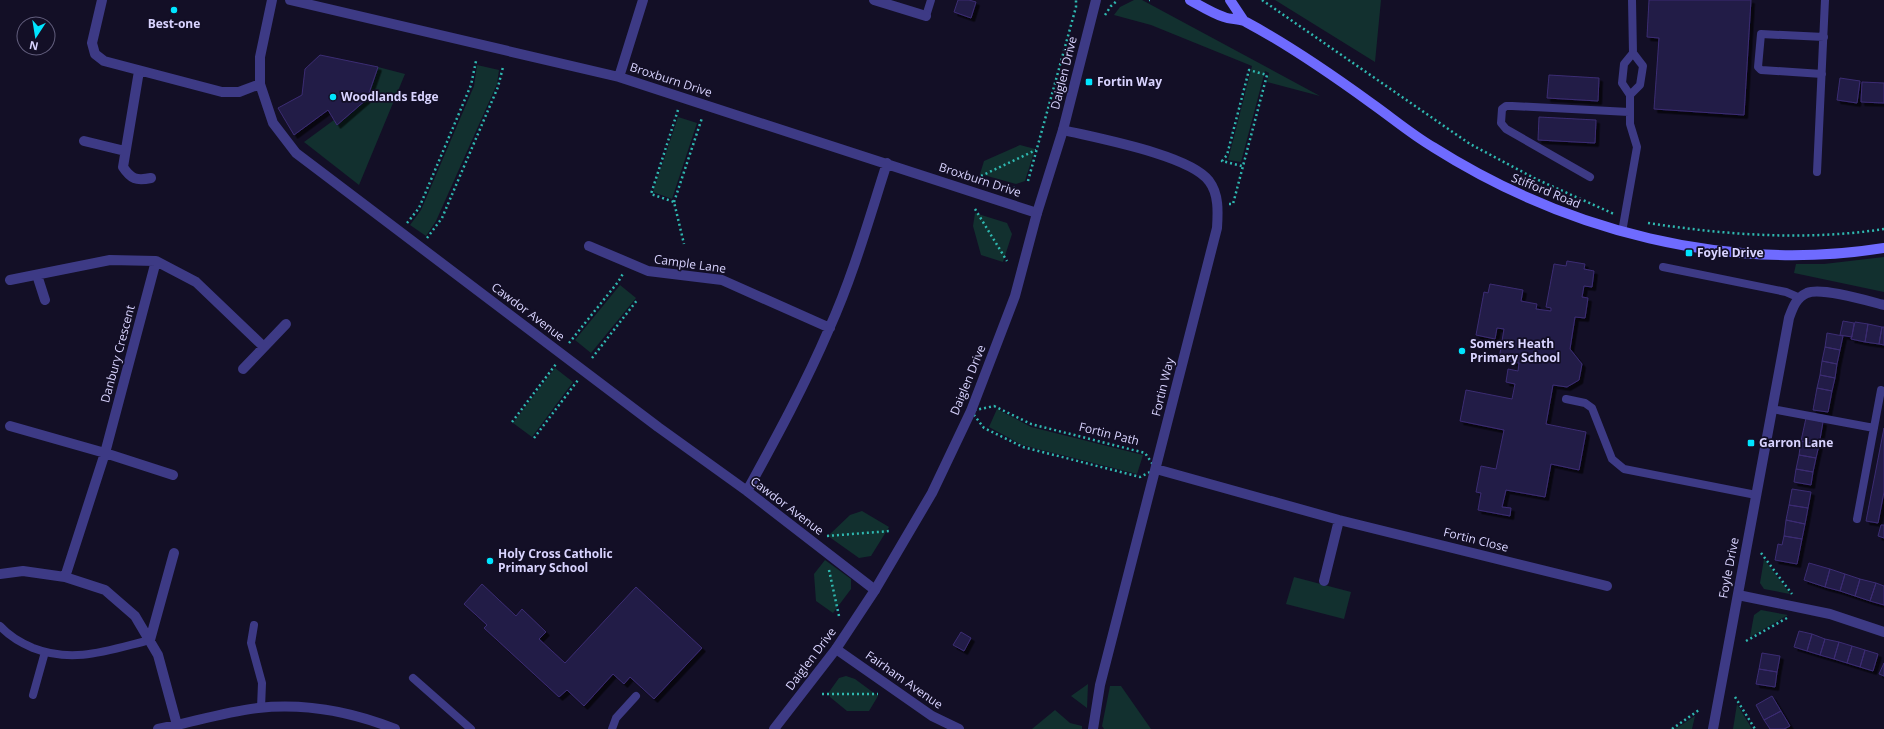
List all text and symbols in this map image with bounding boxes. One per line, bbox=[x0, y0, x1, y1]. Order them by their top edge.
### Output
marker: Best-one bbox=[169, 5, 179, 15]
place label: Best-one bbox=[148, 15, 200, 32]
north arrow bbox=[16, 16, 56, 56]
street label: Daiglen Drive bbox=[1046, 34, 1081, 111]
text: N bbox=[28, 38, 40, 55]
street label: Broxburn Drive bbox=[628, 58, 715, 101]
place label: Fortin Way bbox=[1097, 73, 1162, 90]
marker: Fortin Way bbox=[1084, 77, 1094, 87]
place label: Woodlands Edge bbox=[341, 88, 439, 105]
marker: Woodlands Edge bbox=[328, 92, 338, 102]
street label: Broxburn Drive bbox=[937, 158, 1024, 201]
street label: Stifford Road bbox=[1509, 169, 1583, 212]
place label: Foyle Drive bbox=[1697, 244, 1764, 261]
marker: Foyle Drive bbox=[1684, 248, 1694, 258]
street label: Cample Lane bbox=[653, 250, 727, 277]
street label: Cawdor Avenue bbox=[488, 278, 569, 345]
street label: Danbury Crescent bbox=[96, 303, 139, 405]
place label: Somers Heath Primary School bbox=[1470, 335, 1560, 366]
street label: Daiglen Drive bbox=[946, 342, 989, 418]
marker: Somers Heath Primary School bbox=[1457, 346, 1467, 356]
street label: Fortin Way bbox=[1147, 355, 1178, 418]
street label: Fortin Path bbox=[1077, 418, 1141, 449]
place label: Garron Lane bbox=[1759, 434, 1833, 451]
marker: Garron Lane bbox=[1746, 438, 1756, 448]
street label: Cawdor Avenue bbox=[747, 472, 828, 539]
street label: Fortin Close bbox=[1442, 523, 1511, 556]
street label: Foyle Drive bbox=[1714, 536, 1743, 600]
place label: Holy Cross Catholic Primary School bbox=[498, 545, 613, 576]
marker: Holy Cross Catholic Primary School bbox=[485, 556, 495, 566]
street label: Daiglen Drive bbox=[781, 624, 840, 694]
street label: Fairham Avenue bbox=[862, 647, 947, 713]

